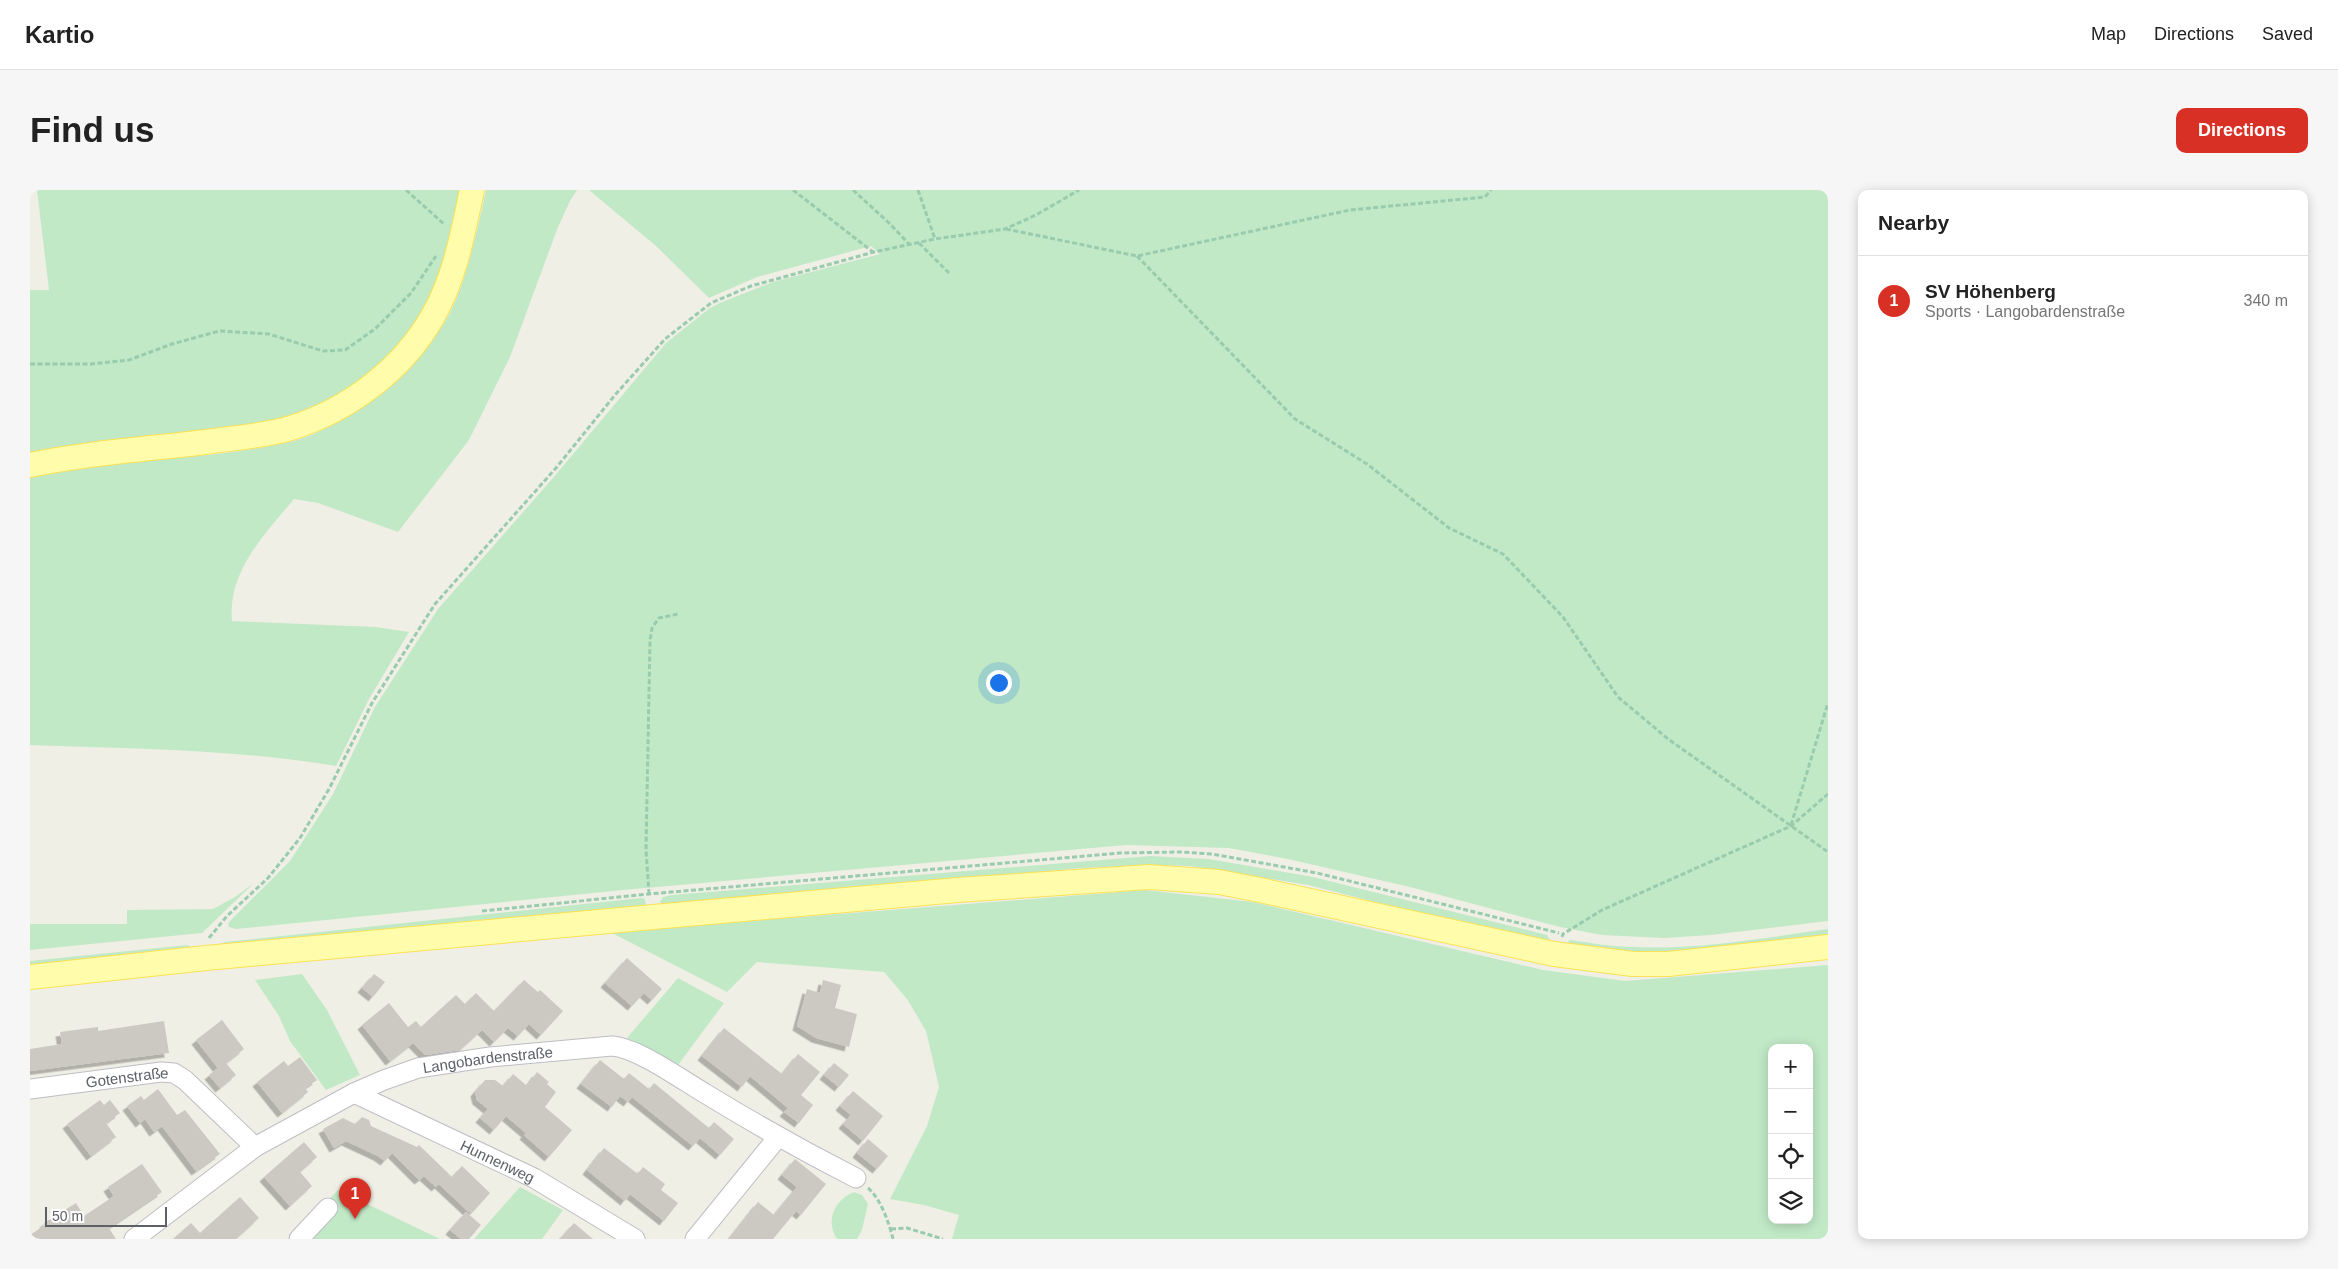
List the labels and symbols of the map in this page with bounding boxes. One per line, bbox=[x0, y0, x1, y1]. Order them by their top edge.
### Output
your location bbox=[986, 670, 1012, 696]
street label: Langobardenstraße bbox=[422, 1043, 554, 1076]
street label: Gotenstraße bbox=[85, 1063, 169, 1090]
street label: Hunnenweg bbox=[458, 1136, 538, 1186]
pin: 1 bbox=[339, 1178, 371, 1219]
scale bar bbox=[45, 1204, 168, 1227]

